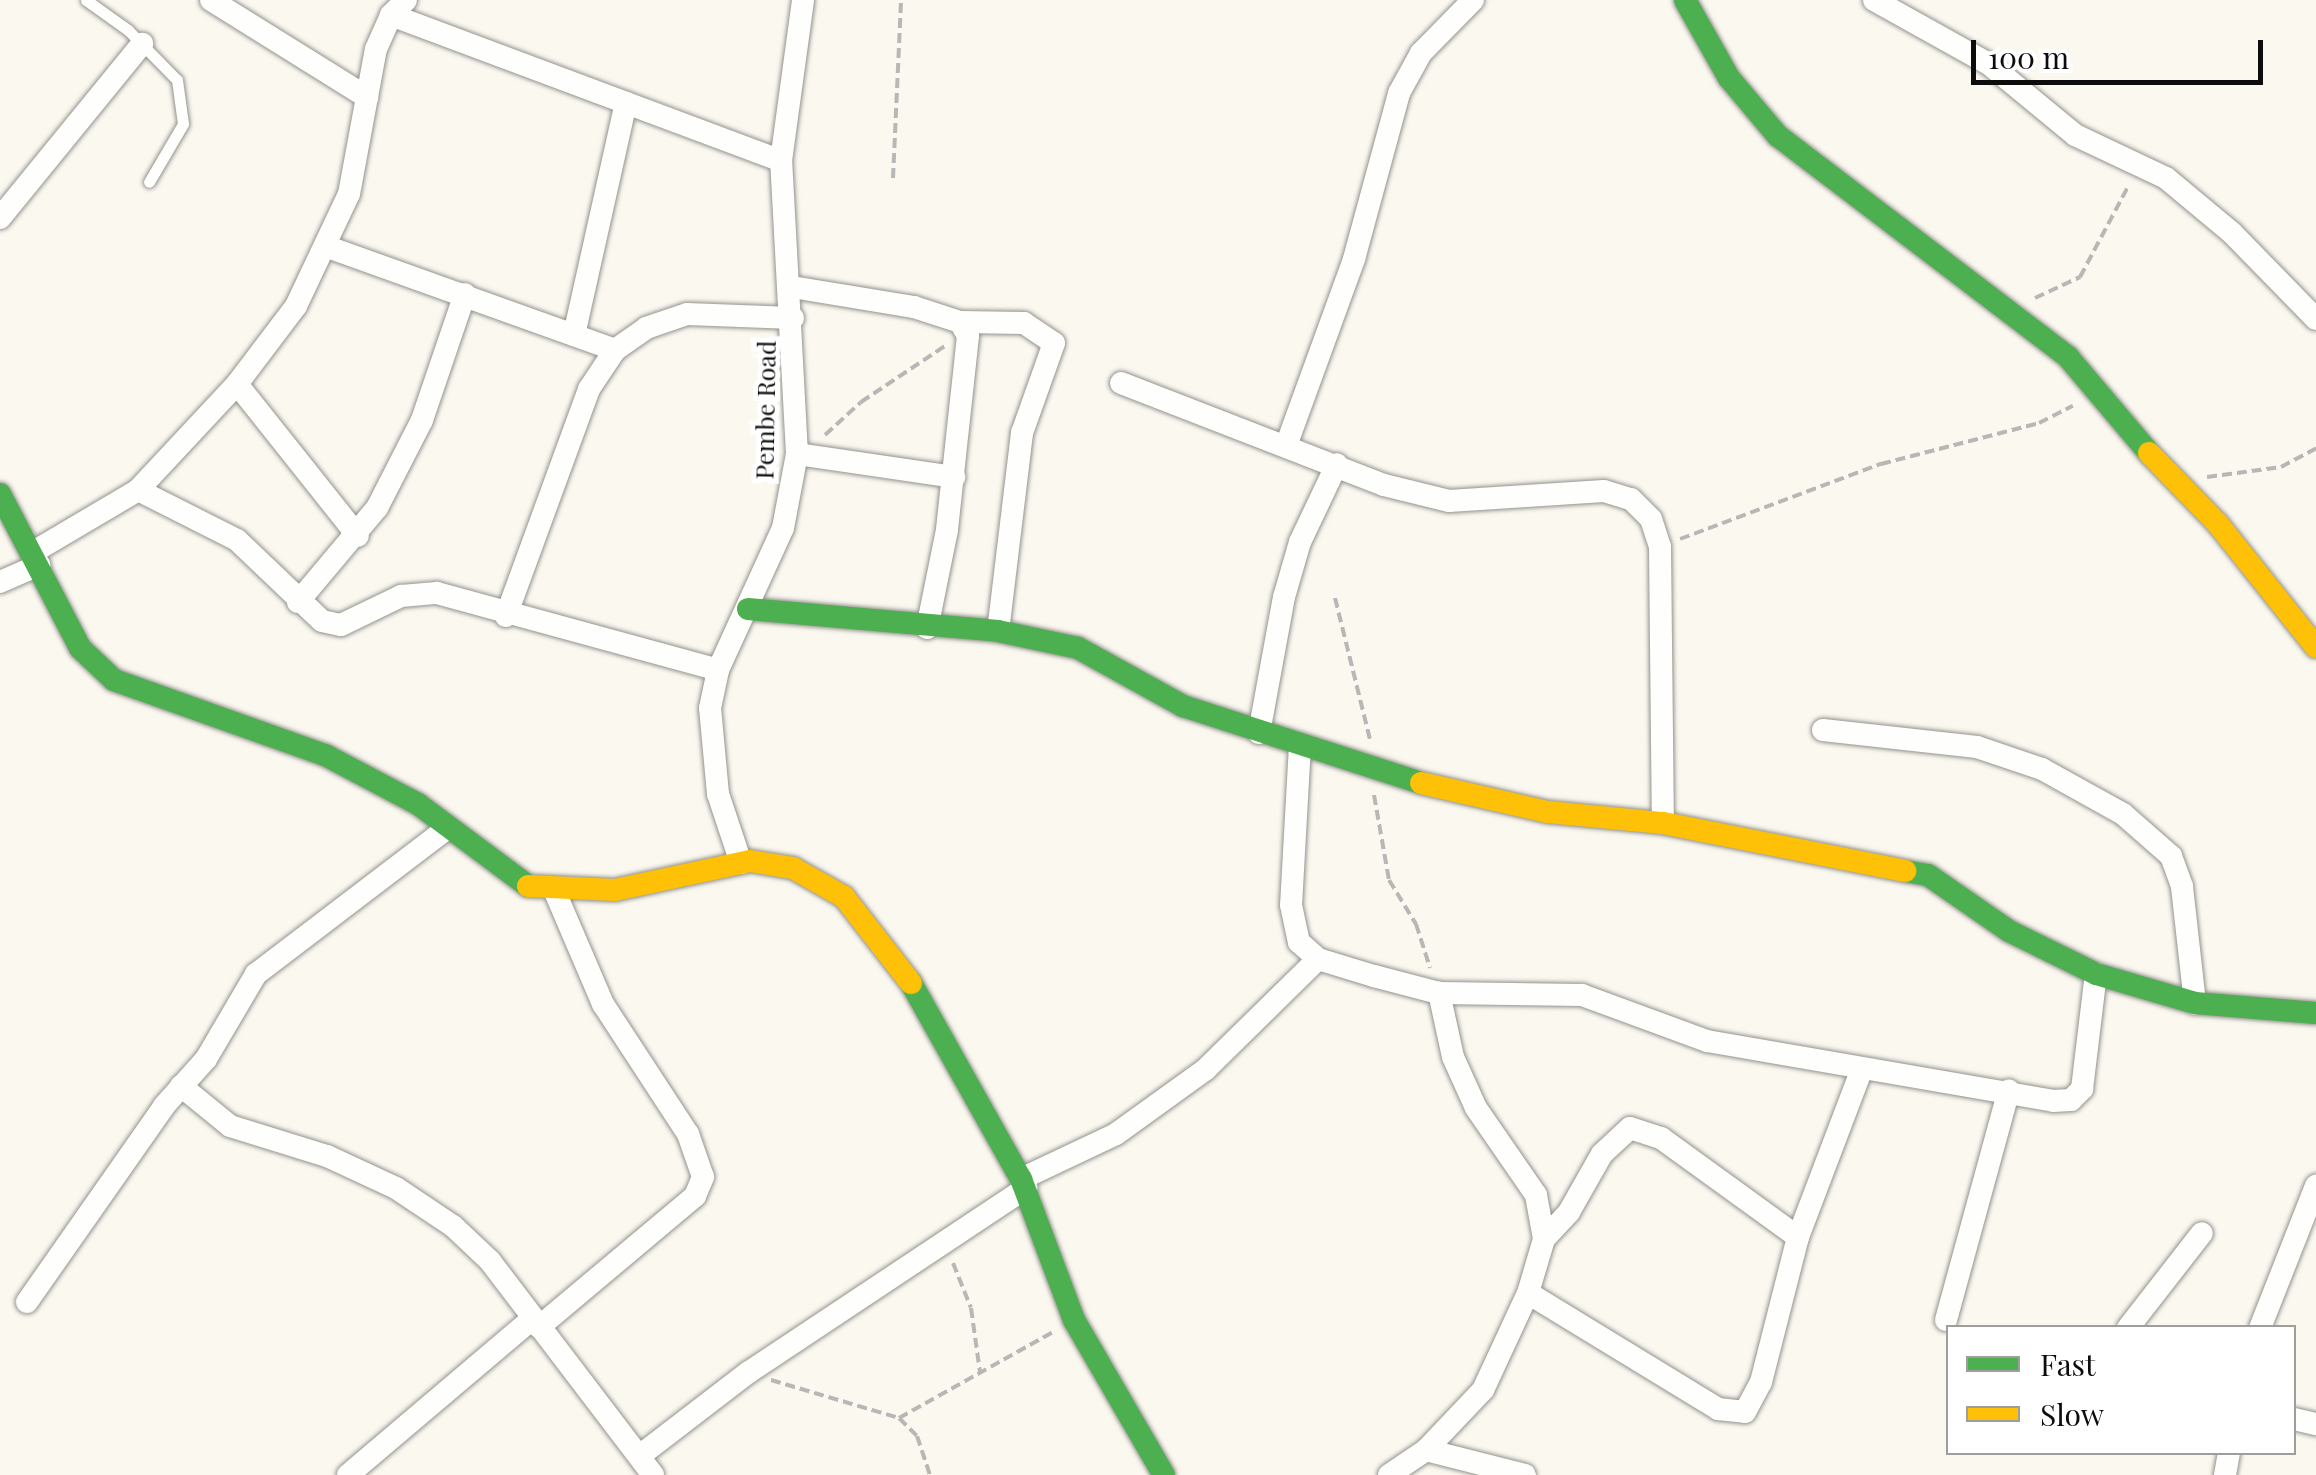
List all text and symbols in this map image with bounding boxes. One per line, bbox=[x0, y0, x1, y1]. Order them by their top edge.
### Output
scale bar bbox=[1976, 20, 2268, 82]
text: 100 m bbox=[1988, 37, 2069, 77]
street label: Pembe Road bbox=[749, 340, 781, 480]
legend bbox=[1946, 1325, 2296, 1455]
text: Fast bbox=[2040, 1344, 2096, 1384]
text: Slow bbox=[2040, 1394, 2104, 1434]

